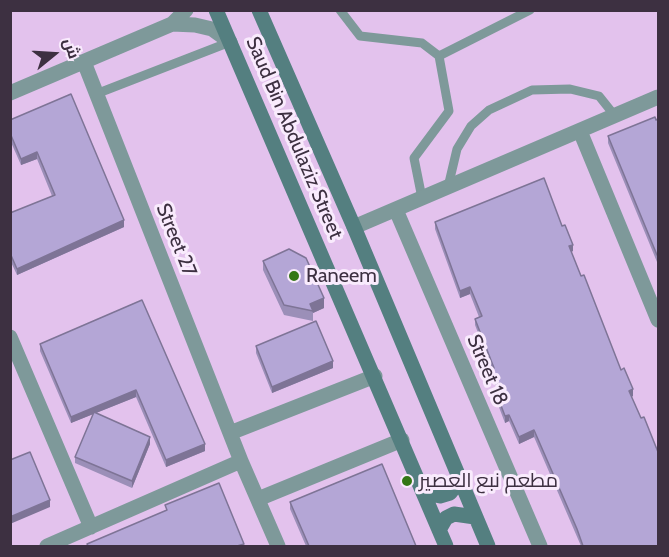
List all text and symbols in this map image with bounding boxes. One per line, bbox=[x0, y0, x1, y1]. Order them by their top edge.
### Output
north arrow bbox=[24, 24, 84, 84]
street label: Saud Bin Abdulaziz Street bbox=[240, 33, 348, 243]
text: ش bbox=[59, 36, 84, 61]
street label: Street 27 bbox=[151, 200, 201, 280]
place label: Raneem bbox=[306, 264, 377, 288]
marker: Raneem bbox=[287, 269, 301, 283]
street label: Street 18 bbox=[461, 331, 513, 409]
place label: مطعم نبع العصير bbox=[419, 469, 558, 493]
marker: مطعم نبع العصير bbox=[400, 474, 414, 488]

